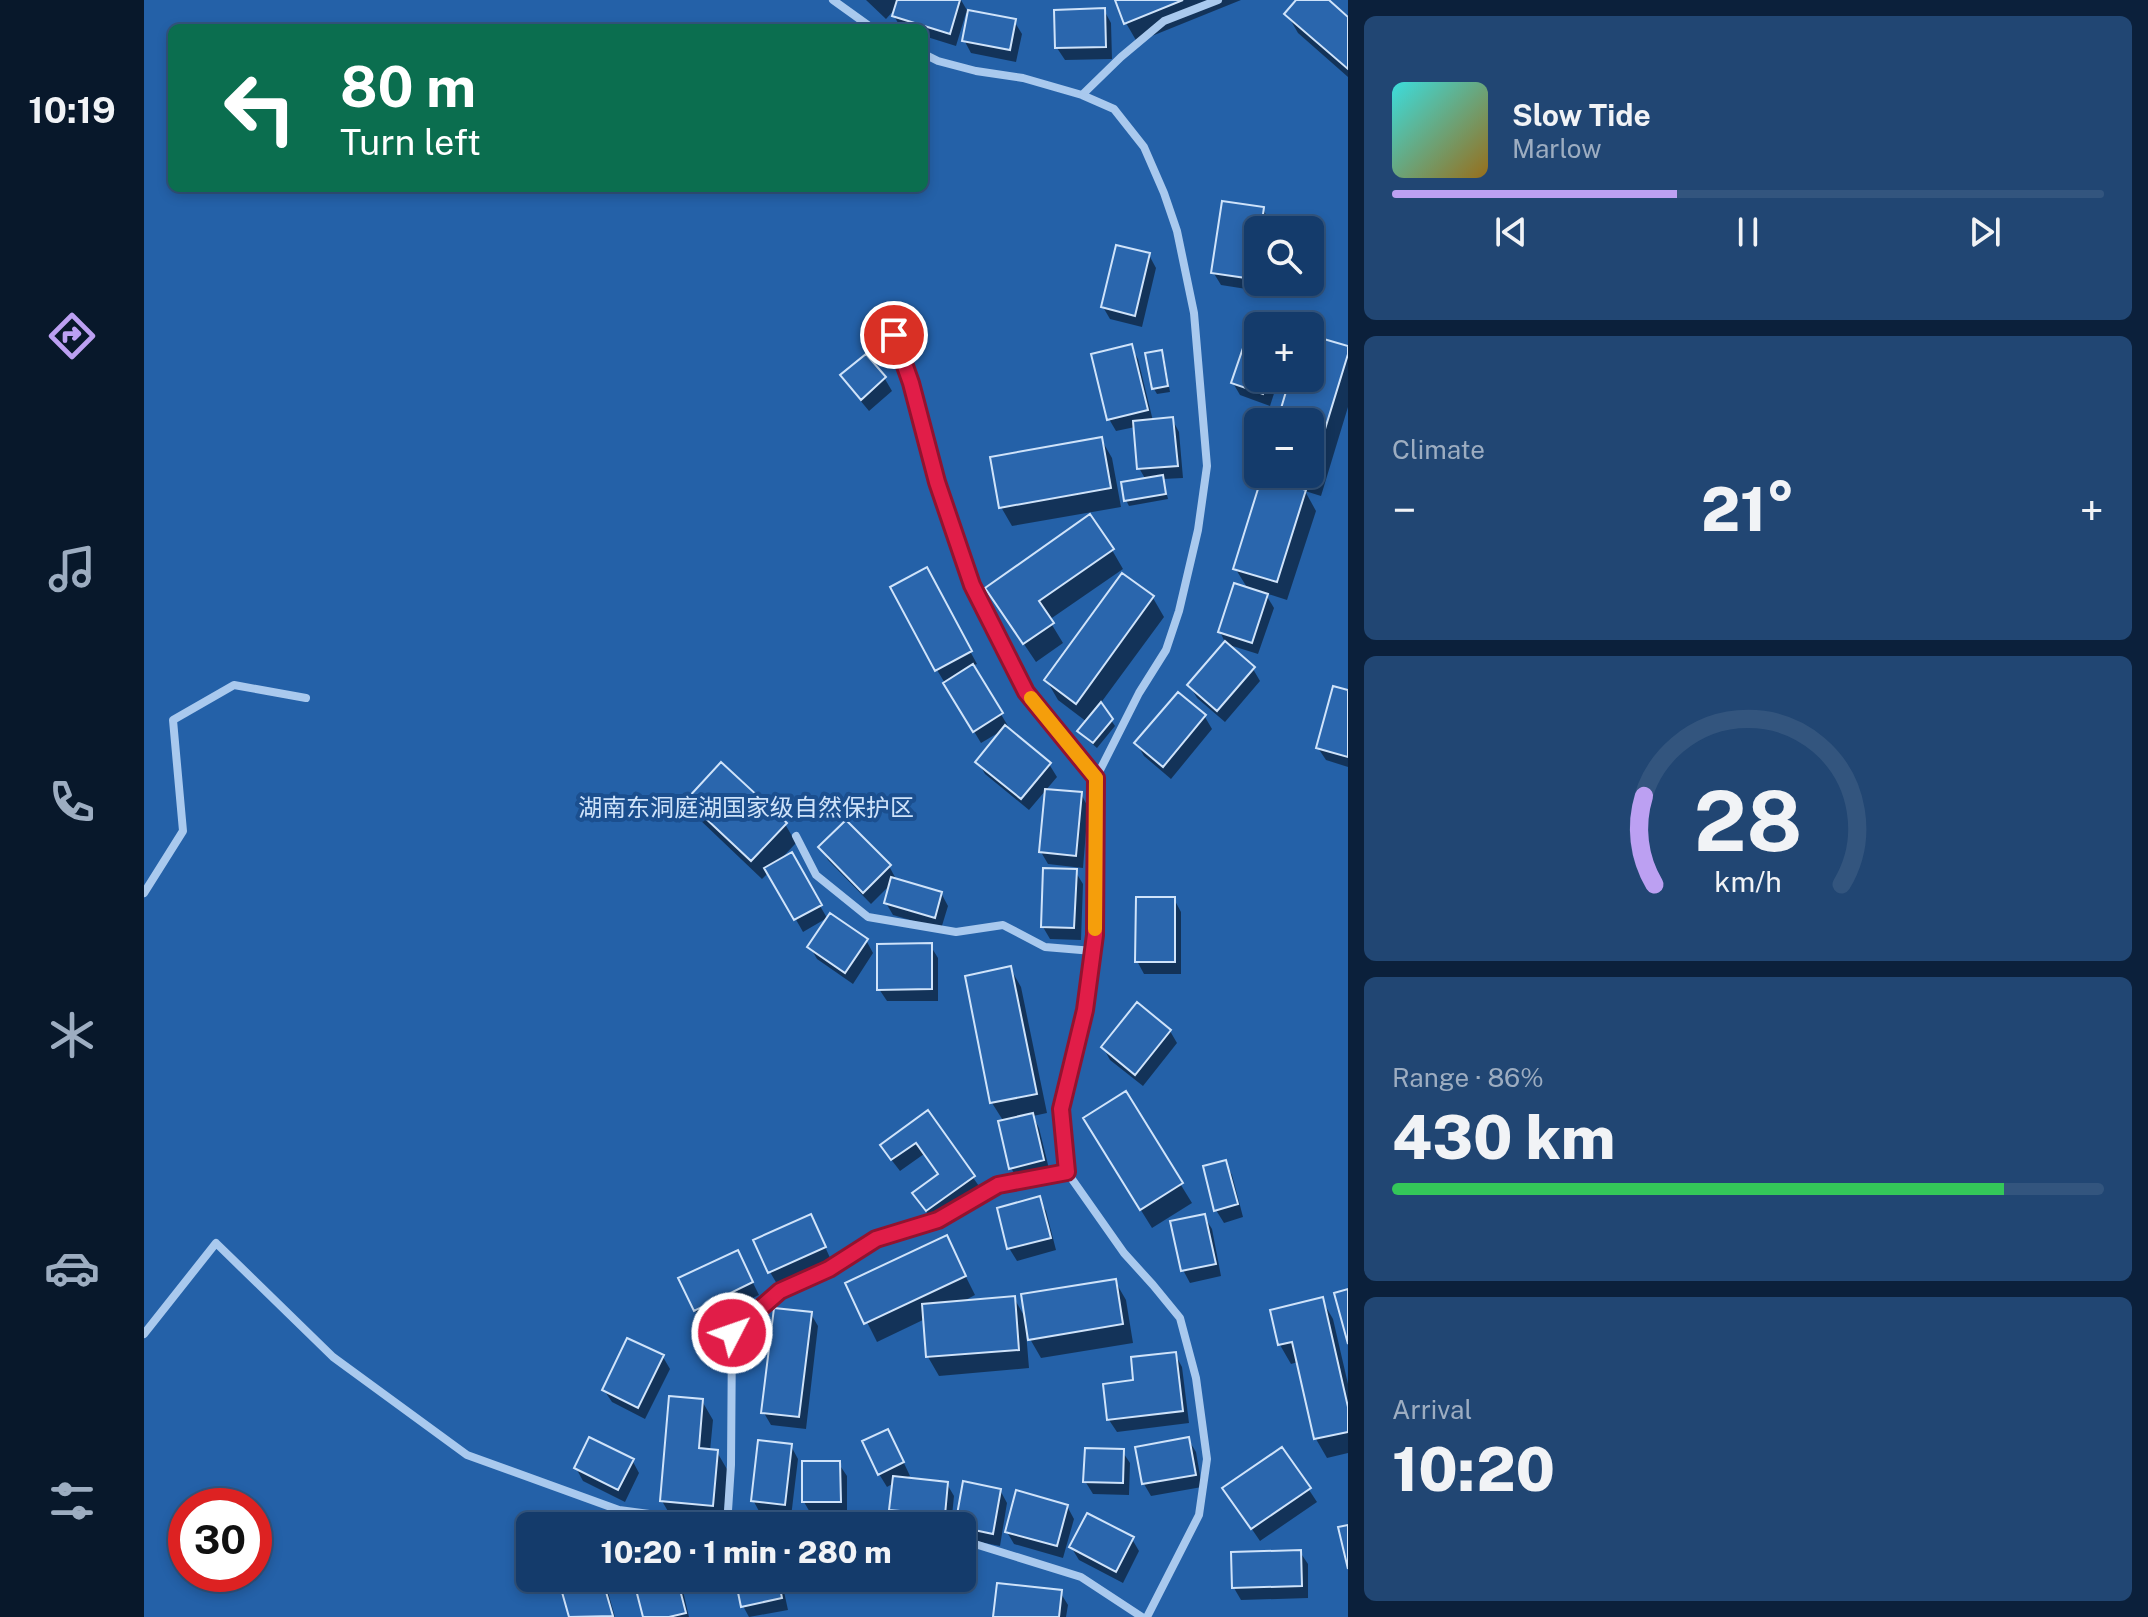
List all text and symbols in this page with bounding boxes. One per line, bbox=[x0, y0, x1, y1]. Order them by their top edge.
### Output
text: 80 m bbox=[340, 54, 476, 120]
icon: left bbox=[208, 56, 312, 160]
text: 10:19 bbox=[28, 89, 116, 131]
text: Slow Tide bbox=[1512, 97, 1651, 133]
text: Turn left bbox=[340, 121, 481, 163]
text: Marlow bbox=[1512, 133, 1602, 164]
icon: previous bbox=[1489, 210, 1533, 254]
icon: pause bbox=[1726, 210, 1770, 254]
icon: next bbox=[1963, 210, 2007, 254]
map controls bbox=[1244, 216, 1324, 488]
button: search bbox=[1244, 216, 1324, 296]
pin bbox=[860, 301, 928, 369]
icon: directions bbox=[44, 308, 100, 364]
button: + bbox=[1244, 312, 1324, 392]
icon: arrive bbox=[872, 313, 916, 357]
button: − bbox=[1244, 408, 1324, 488]
text: Climate bbox=[1392, 434, 1485, 465]
text: 21° bbox=[1701, 474, 1795, 545]
text: − bbox=[1392, 484, 1416, 536]
text: + bbox=[2080, 484, 2104, 536]
icon: music bbox=[44, 541, 100, 597]
text: 28 bbox=[1694, 771, 1802, 869]
icon: phone bbox=[44, 774, 100, 830]
park label: 湖南东洞庭湖国家级自然保护区 bbox=[578, 793, 914, 821]
text: km/h bbox=[1714, 865, 1782, 898]
icon: climate bbox=[44, 1007, 100, 1063]
text: Range · 86% bbox=[1392, 1062, 1544, 1093]
text: 430 km bbox=[1392, 1102, 1615, 1173]
icon: car bbox=[44, 1240, 100, 1296]
position arrow bbox=[690, 1291, 774, 1375]
text: Arrival bbox=[1392, 1394, 1472, 1425]
text: 10:20 bbox=[1392, 1434, 1555, 1505]
icon: filters bbox=[44, 1473, 100, 1529]
speed limit sign: 30 bbox=[168, 1488, 272, 1592]
text: 10:20 · 1 min · 280 m bbox=[601, 1534, 891, 1570]

